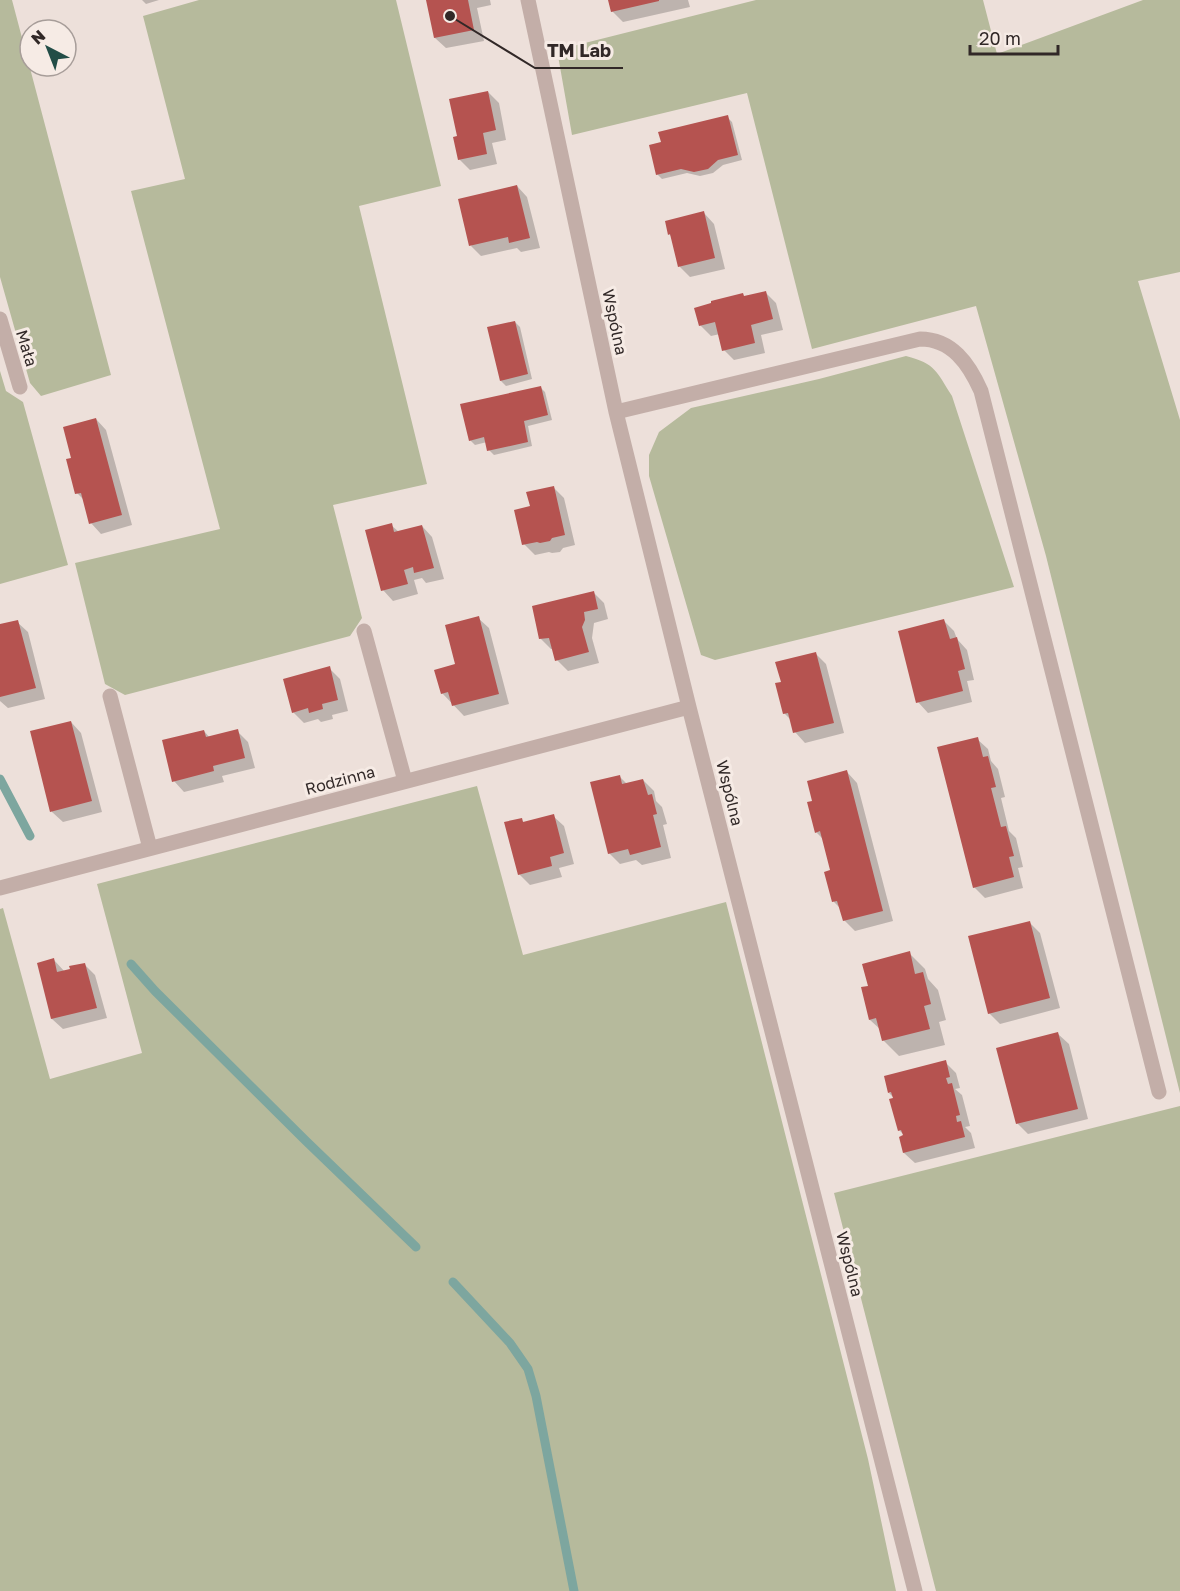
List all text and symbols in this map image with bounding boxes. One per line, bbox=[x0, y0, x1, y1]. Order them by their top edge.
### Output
north arrow bbox=[18, 18, 78, 78]
scale bar bbox=[970, 18, 1058, 56]
text: N bbox=[27, 25, 49, 48]
text: 20 m bbox=[979, 27, 1021, 49]
callout: TM Lab bbox=[535, 32, 623, 68]
text: TM Lab bbox=[547, 39, 611, 61]
street label: Wspólna bbox=[598, 287, 632, 357]
street label: Mała bbox=[12, 327, 42, 369]
street label: Wspólna bbox=[712, 758, 748, 828]
street label: Rodzinna bbox=[303, 761, 377, 799]
street label: Wspólna bbox=[832, 1229, 868, 1299]

